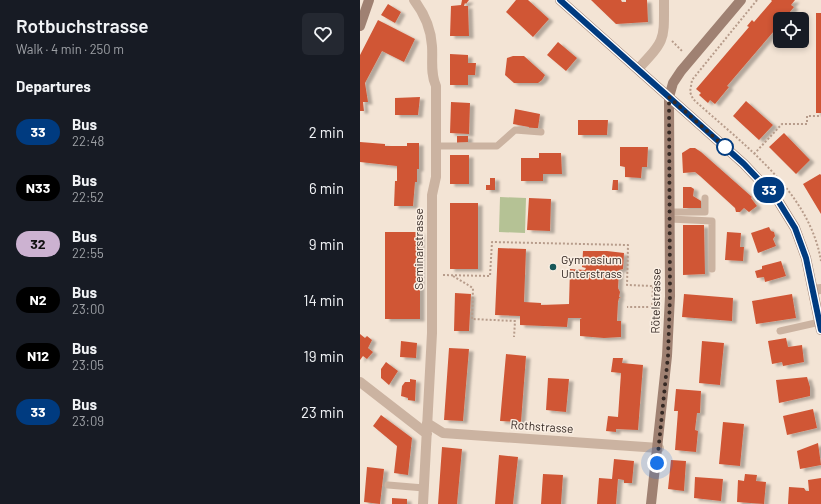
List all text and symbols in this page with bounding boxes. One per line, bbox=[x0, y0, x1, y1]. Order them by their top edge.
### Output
map controls bbox=[773, 12, 809, 48]
button: locate bbox=[773, 12, 809, 48]
button: heart bbox=[302, 13, 344, 55]
text: Rotbuchstrasse bbox=[16, 14, 149, 37]
text: Walk · 4 min · 250 m bbox=[16, 41, 124, 57]
text: Departures bbox=[16, 77, 91, 95]
text: Bus bbox=[72, 115, 97, 133]
text: 33 bbox=[30, 123, 46, 140]
text: 2 min bbox=[309, 123, 344, 141]
text: 22:48 bbox=[72, 133, 104, 149]
unlabelled marker bbox=[716, 138, 734, 156]
text: Bus bbox=[72, 171, 97, 189]
line badge: 33 bbox=[751, 177, 787, 203]
text: N33 bbox=[26, 179, 50, 196]
text: 6 min bbox=[309, 179, 344, 197]
text: 33 bbox=[761, 181, 777, 198]
text: 22:52 bbox=[72, 189, 104, 205]
street label: Seminarstrasse bbox=[411, 208, 425, 290]
text: Bus bbox=[72, 227, 97, 245]
text: 32 bbox=[30, 235, 46, 252]
text: 9 min bbox=[309, 235, 344, 253]
text: 22:55 bbox=[72, 245, 104, 261]
place label: Gymnasium Unterstrass bbox=[561, 252, 622, 280]
marker: Gymnasium Unterstrass bbox=[548, 262, 558, 272]
street label: Rötelstrasse bbox=[647, 268, 663, 334]
text: Bus bbox=[72, 283, 97, 301]
text: N2 bbox=[29, 291, 47, 308]
text: 14 min bbox=[303, 291, 344, 309]
text: 23:00 bbox=[72, 301, 105, 317]
text: Bus bbox=[72, 339, 97, 357]
text: N12 bbox=[27, 347, 49, 364]
text: 19 min bbox=[304, 347, 344, 365]
text: 23:05 bbox=[72, 357, 104, 373]
text: Bus bbox=[72, 395, 97, 413]
text: 33 bbox=[30, 403, 46, 420]
text: 23 min bbox=[301, 403, 344, 421]
text: 23:09 bbox=[72, 413, 104, 429]
street label: Rothstrasse bbox=[510, 417, 574, 435]
your location bbox=[647, 453, 667, 473]

